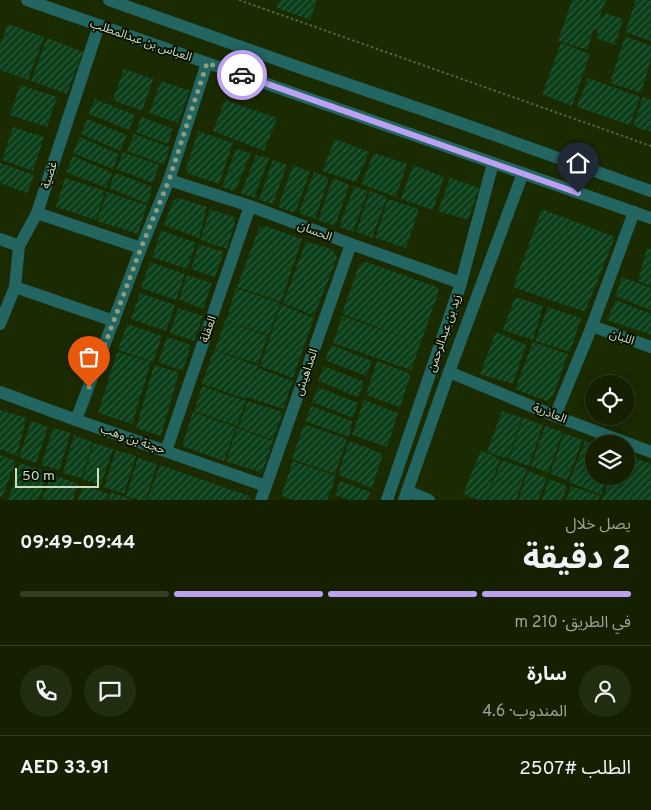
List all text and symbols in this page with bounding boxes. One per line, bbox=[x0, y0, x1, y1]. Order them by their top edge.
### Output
street label: العباس بن عبدالمطلب bbox=[88, 16, 194, 66]
courier bbox=[217, 50, 267, 100]
icon: car bbox=[228, 61, 256, 89]
pin bbox=[557, 142, 599, 193]
icon: home bbox=[564, 149, 592, 177]
street label: غضية bbox=[38, 160, 62, 191]
street label: الحسان bbox=[295, 218, 334, 246]
street label: زيد بن عبدالرحمن bbox=[424, 292, 466, 374]
street label: العقلة bbox=[197, 314, 221, 345]
street label: اللبان bbox=[607, 326, 636, 350]
pin bbox=[68, 336, 110, 387]
icon: bag bbox=[75, 343, 103, 371]
street label: المداهيش bbox=[291, 347, 322, 398]
map controls bbox=[585, 375, 635, 485]
button: locate bbox=[585, 375, 635, 425]
street label: العاذرية bbox=[530, 400, 569, 428]
street label: حجنة بن وهب bbox=[98, 421, 167, 459]
button: layers bbox=[585, 435, 635, 485]
scale bar bbox=[15, 465, 99, 488]
text: 50 m bbox=[22, 468, 55, 485]
text: يصل خلال bbox=[565, 515, 631, 535]
text: 09:44–09:49 bbox=[20, 531, 135, 555]
text: 2 دقيقة bbox=[523, 540, 631, 580]
text: في الطريق · 210 m bbox=[515, 613, 631, 633]
text: سارة bbox=[527, 663, 567, 687]
button: phone bbox=[20, 665, 72, 717]
button: chat bbox=[84, 665, 136, 717]
button: person bbox=[579, 665, 631, 717]
text: المندوب · 4.6 bbox=[482, 702, 567, 722]
text: AED 33.91 bbox=[20, 756, 110, 780]
text: الطلب #2507 bbox=[519, 757, 631, 781]

